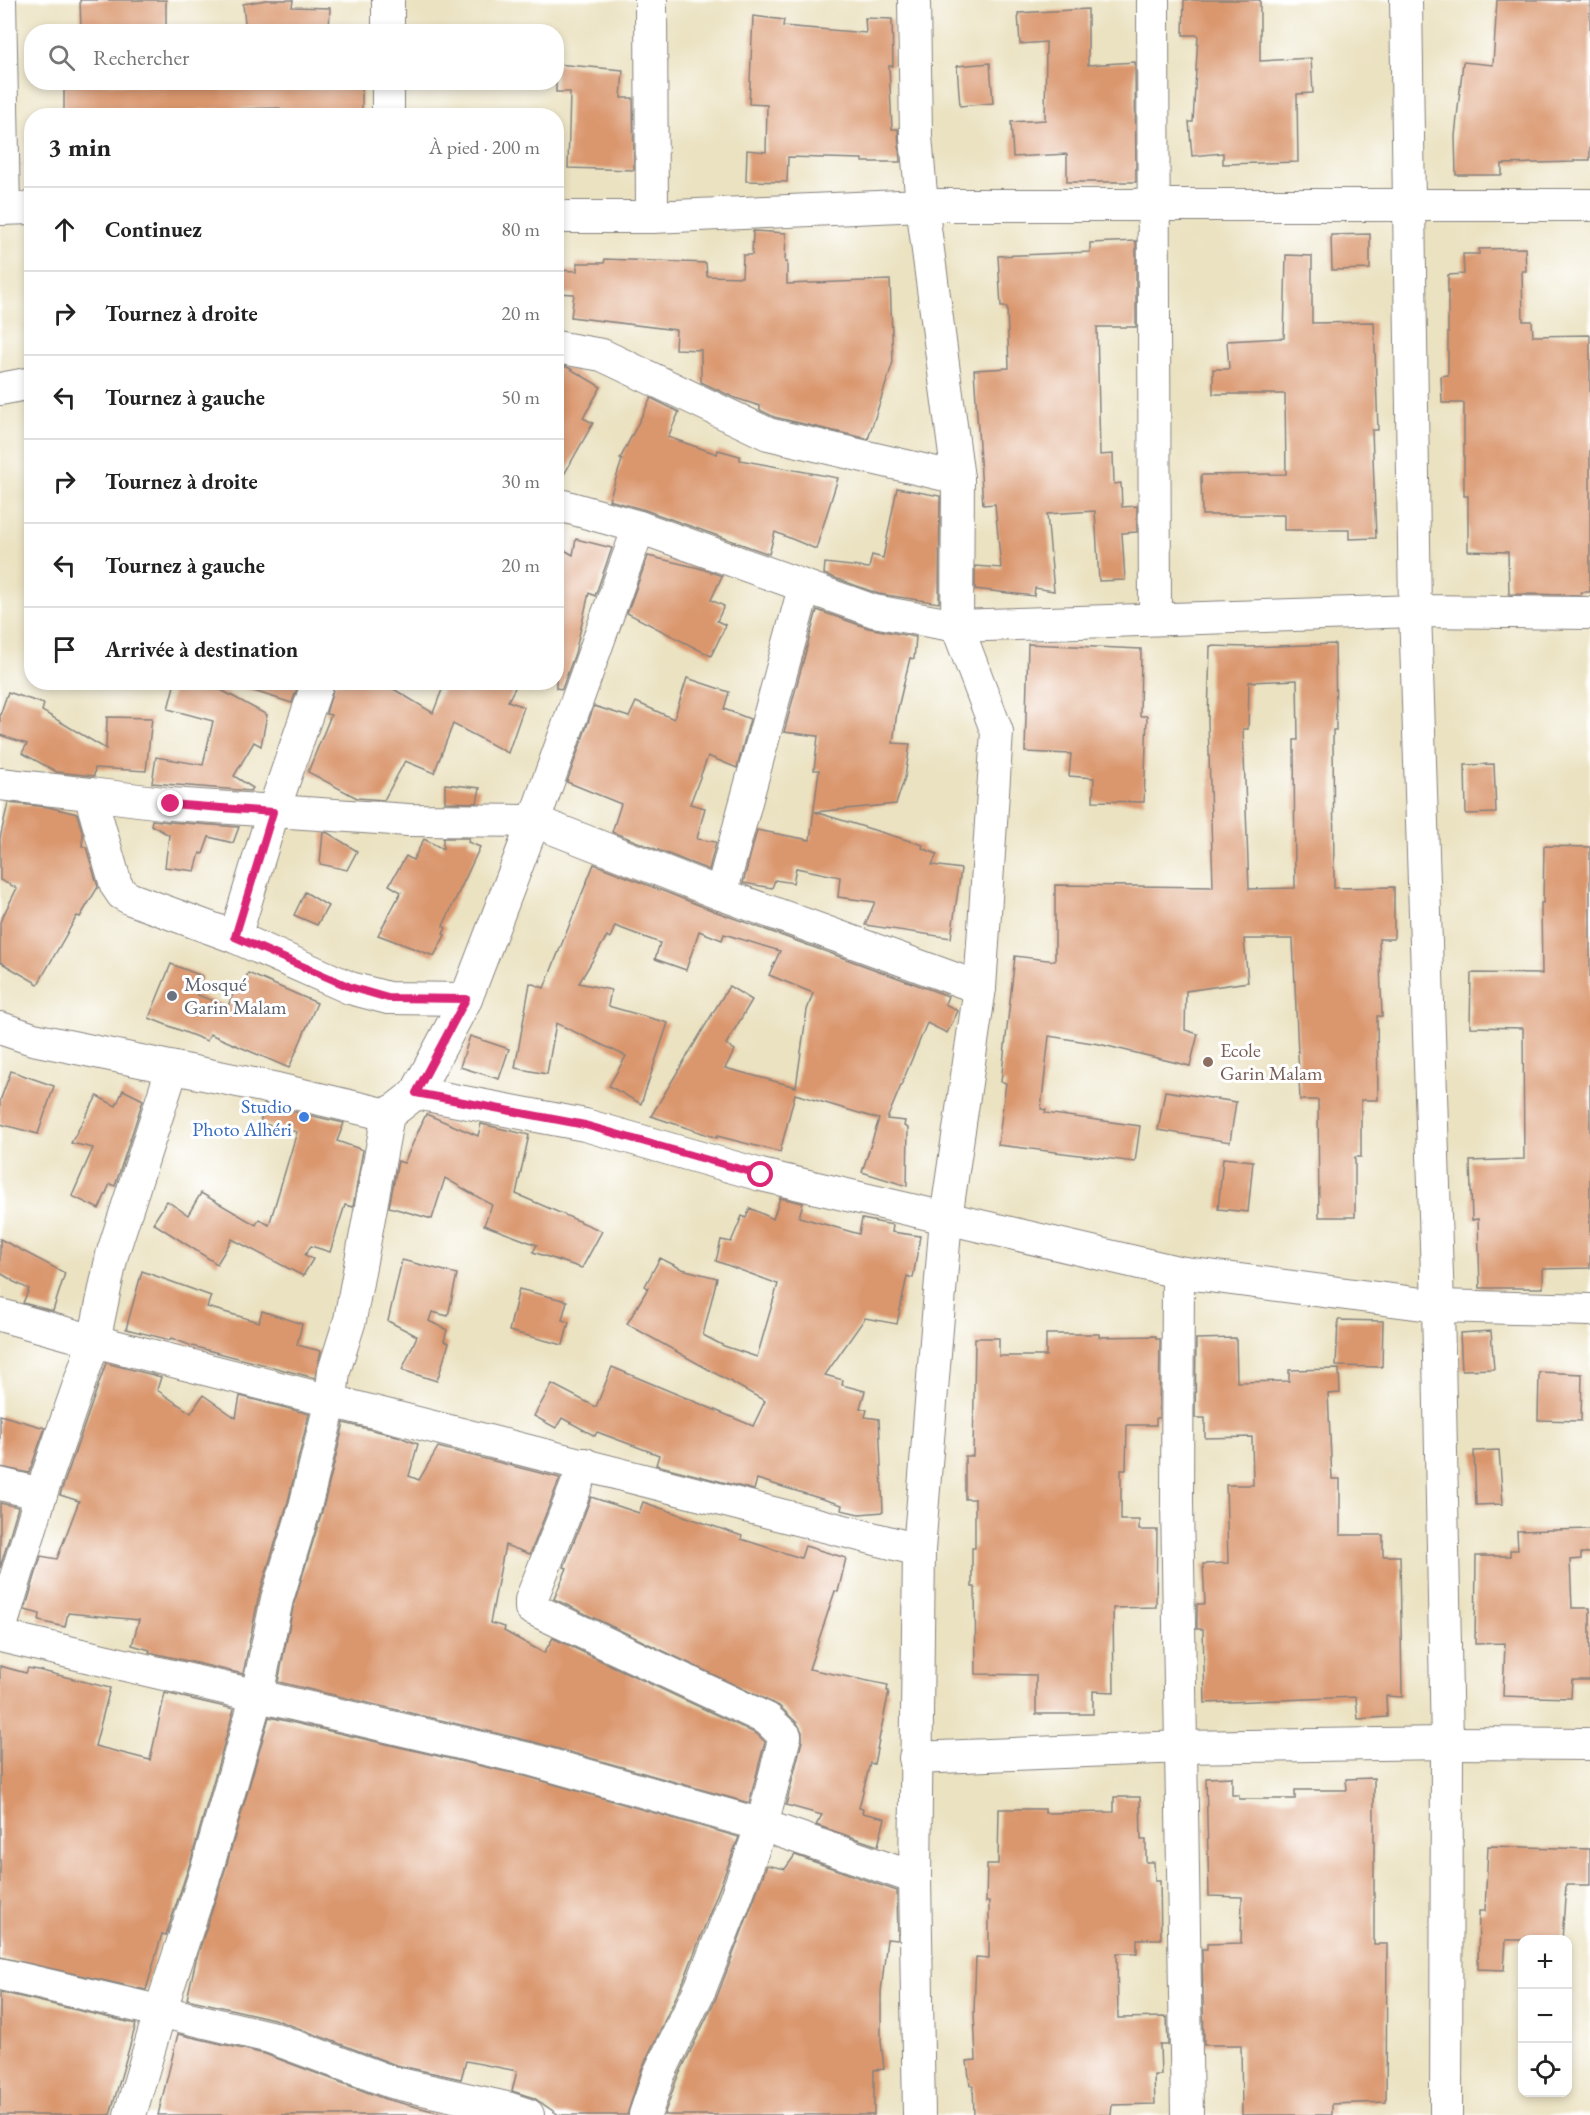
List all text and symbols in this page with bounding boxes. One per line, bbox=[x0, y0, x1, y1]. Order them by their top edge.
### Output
search box bbox=[24, 24, 564, 90]
icon: search bbox=[45, 41, 78, 74]
text: Rechercher bbox=[93, 43, 189, 72]
text: 3 min bbox=[48, 130, 111, 164]
text: À pied · 200 m bbox=[429, 134, 540, 160]
icon: ahead bbox=[48, 213, 81, 246]
text: Continuez bbox=[105, 215, 202, 244]
text: 80 m bbox=[501, 216, 540, 242]
icon: right bbox=[48, 297, 81, 330]
text: Tournez à droite bbox=[105, 299, 258, 328]
text: 20 m bbox=[501, 300, 540, 326]
icon: left bbox=[48, 381, 81, 414]
text: Tournez à gauche bbox=[105, 383, 265, 412]
text: 50 m bbox=[501, 384, 540, 410]
icon: right bbox=[48, 465, 81, 498]
text: Tournez à droite bbox=[105, 467, 258, 496]
text: 30 m bbox=[501, 468, 540, 494]
icon: left bbox=[48, 549, 81, 582]
text: Tournez à gauche bbox=[105, 551, 265, 580]
text: 20 m bbox=[501, 552, 540, 578]
icon: arrive bbox=[48, 633, 81, 666]
text: Arrivée à destination bbox=[105, 635, 298, 664]
route end bbox=[157, 790, 183, 816]
place label: Mosqué Garin Malam bbox=[184, 971, 287, 1020]
marker: Mosqué Garin Malam bbox=[165, 989, 179, 1003]
place label: Ecole Garin Malam bbox=[1220, 1037, 1323, 1086]
marker: Ecole Garin Malam bbox=[1201, 1055, 1215, 1069]
place label: Studio Photo Alhéri bbox=[192, 1093, 292, 1142]
marker: Studio Photo Alhéri bbox=[297, 1110, 311, 1124]
route start bbox=[747, 1161, 773, 1187]
map controls bbox=[1518, 1935, 1572, 2097]
button: + bbox=[1518, 1935, 1572, 1989]
button: − bbox=[1518, 1989, 1572, 2043]
button: locate bbox=[1518, 2043, 1572, 2097]

